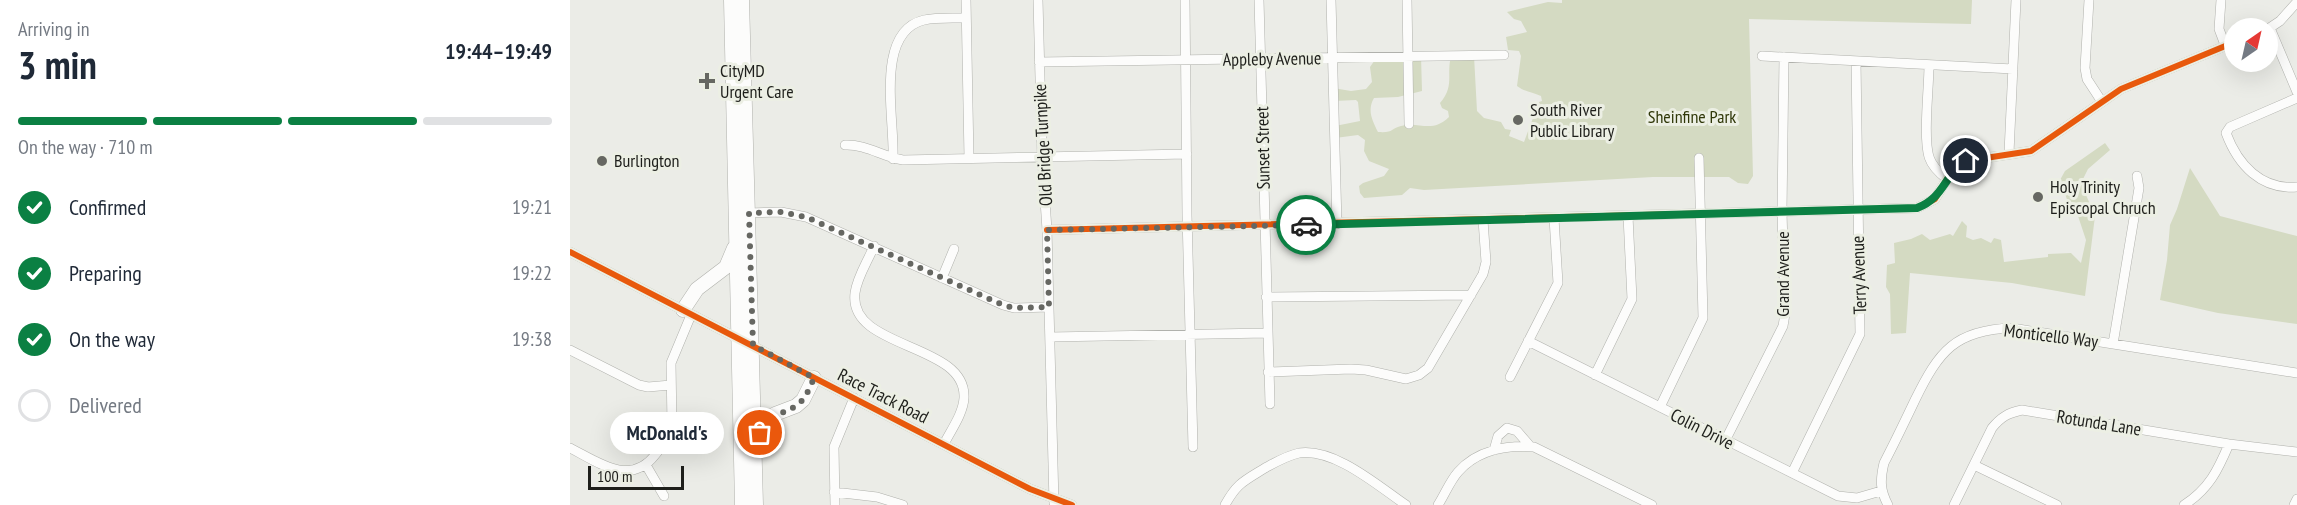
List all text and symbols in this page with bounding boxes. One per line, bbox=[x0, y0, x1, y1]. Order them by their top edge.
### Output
text: Arriving in bbox=[18, 16, 90, 42]
north arrow bbox=[2224, 18, 2278, 72]
map controls bbox=[2224, 18, 2278, 72]
text: 19:44–19:49 bbox=[445, 37, 552, 65]
text: 3 min bbox=[18, 39, 97, 90]
street label: Appleby Avenue bbox=[1223, 46, 1321, 71]
place label: CityMD Urgent Care bbox=[720, 59, 794, 103]
marker: CityMD Urgent Care bbox=[698, 72, 716, 90]
street label: Old Bridge Turnpike bbox=[1028, 83, 1057, 207]
place label: South River Public Library bbox=[1530, 98, 1614, 142]
park label: Sheinfine Park bbox=[1648, 105, 1736, 128]
street label: Sunset Street bbox=[1250, 106, 1275, 190]
marker: South River Public Library bbox=[1511, 113, 1525, 127]
text: On the way · 710 m bbox=[18, 134, 153, 160]
pin bbox=[1940, 135, 1991, 186]
icon: home bbox=[1949, 144, 1982, 177]
place label: Burlington bbox=[614, 149, 679, 172]
marker: Burlington bbox=[595, 154, 609, 168]
place label: Holy Trinity Episcopal Chruch bbox=[2050, 175, 2156, 219]
marker: Holy Trinity Episcopal Chruch bbox=[2031, 190, 2045, 204]
icon: check bbox=[18, 191, 51, 224]
text: Confirmed bbox=[69, 193, 146, 221]
text: 19:21 bbox=[512, 194, 552, 220]
courier bbox=[1276, 195, 1336, 255]
icon: car bbox=[1290, 209, 1323, 242]
street label: Grand Avenue bbox=[1771, 231, 1794, 317]
street label: Terry Avenue bbox=[1846, 235, 1871, 315]
icon: check bbox=[18, 257, 51, 290]
text: Preparing bbox=[69, 259, 142, 287]
text: 19:22 bbox=[512, 260, 552, 286]
street label: Monticello Way bbox=[2003, 318, 2100, 353]
icon: check bbox=[18, 323, 51, 356]
text: On the way bbox=[69, 325, 155, 353]
text: 19:38 bbox=[512, 326, 552, 352]
street label: Race Track Road bbox=[834, 363, 932, 428]
text: Delivered bbox=[69, 391, 142, 419]
street label: Colin Drive bbox=[1667, 403, 1738, 454]
street label: Rotunda Lane bbox=[2055, 405, 2143, 441]
pin bbox=[734, 407, 785, 458]
callout: McDonald's bbox=[610, 412, 724, 454]
icon: bag bbox=[743, 416, 776, 449]
text: McDonald's bbox=[627, 420, 707, 446]
scale bar bbox=[588, 463, 684, 490]
text: 100 m bbox=[597, 466, 632, 486]

